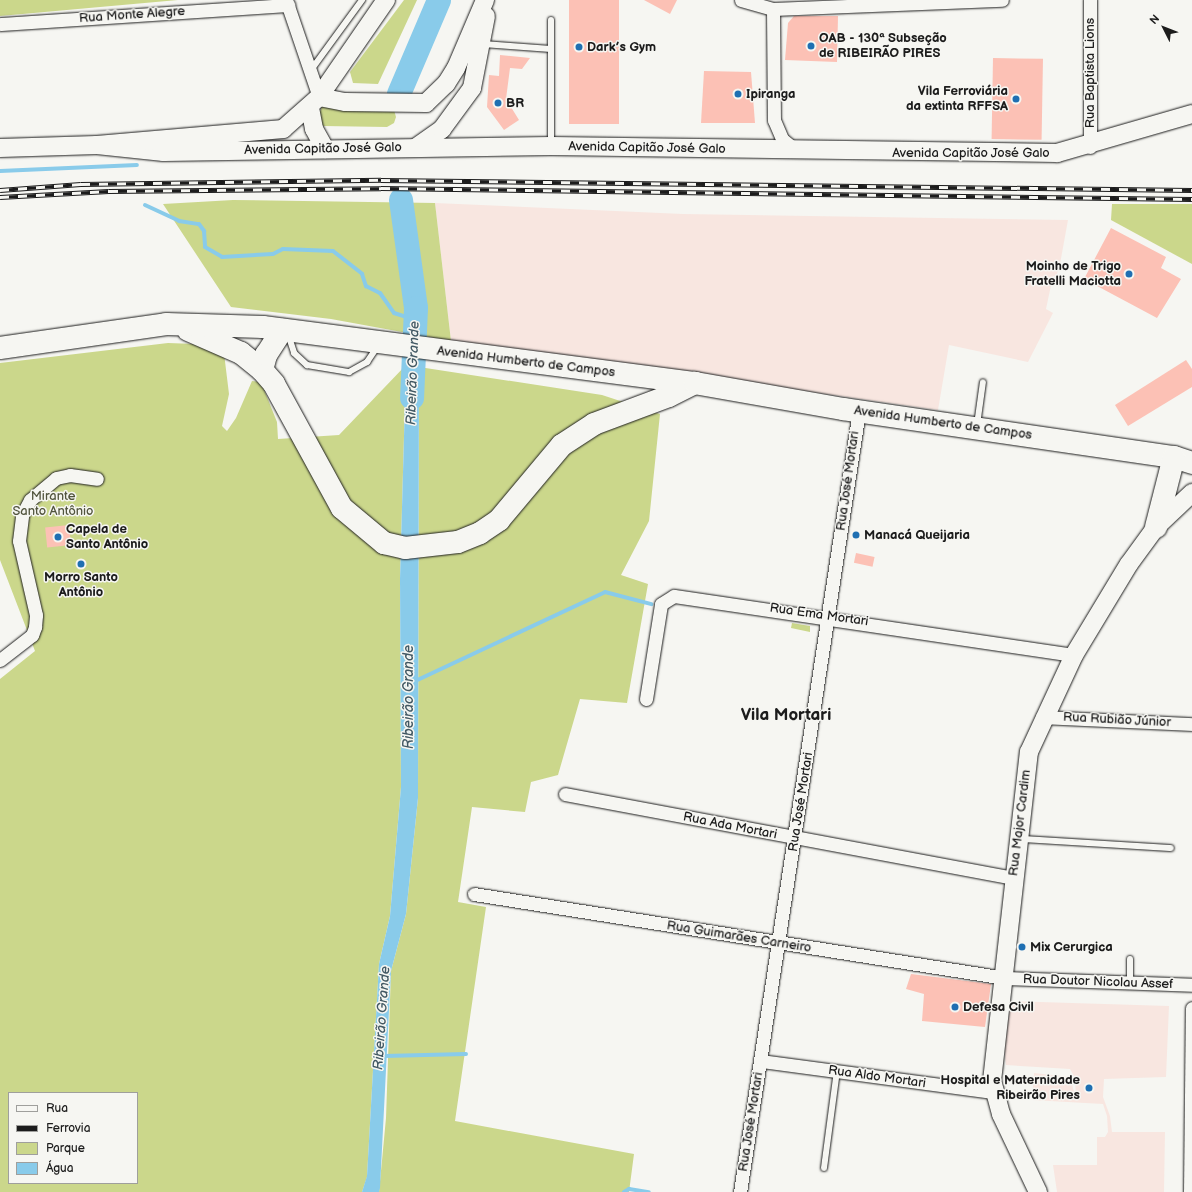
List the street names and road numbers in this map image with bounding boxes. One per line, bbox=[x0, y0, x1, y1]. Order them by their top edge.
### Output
street label: Rua Monte Alegre bbox=[78, 4, 186, 26]
street label: Rua Baptista Lions bbox=[1082, 18, 1098, 128]
street label: Avenida Capitão José Galo bbox=[568, 139, 726, 157]
street label: Avenida Capitão José Galo bbox=[244, 140, 402, 158]
street label: Avenida Capitão José Galo bbox=[892, 145, 1050, 161]
street label: Avenida Humberto de Campos bbox=[436, 343, 616, 381]
street label: Avenida Humberto de Campos bbox=[853, 403, 1033, 443]
street label: Rua José Mortari bbox=[833, 430, 863, 532]
street label: Rua Ema Mortari bbox=[769, 600, 869, 630]
street label: Rua Rubião Júnior bbox=[1062, 709, 1172, 731]
street label: Rua José Mortari bbox=[785, 751, 817, 853]
street label: Rua Major Cardim bbox=[1006, 769, 1034, 877]
street label: Rua Ada Mortari bbox=[682, 809, 778, 843]
street label: Rua Guimarães Carneiro bbox=[666, 918, 812, 956]
street label: Rua Doutor Nicolau Assef bbox=[1023, 972, 1173, 992]
street label: Rua Aldo Mortari bbox=[827, 1062, 927, 1092]
street label: Rua José Mortari bbox=[735, 1071, 767, 1173]

